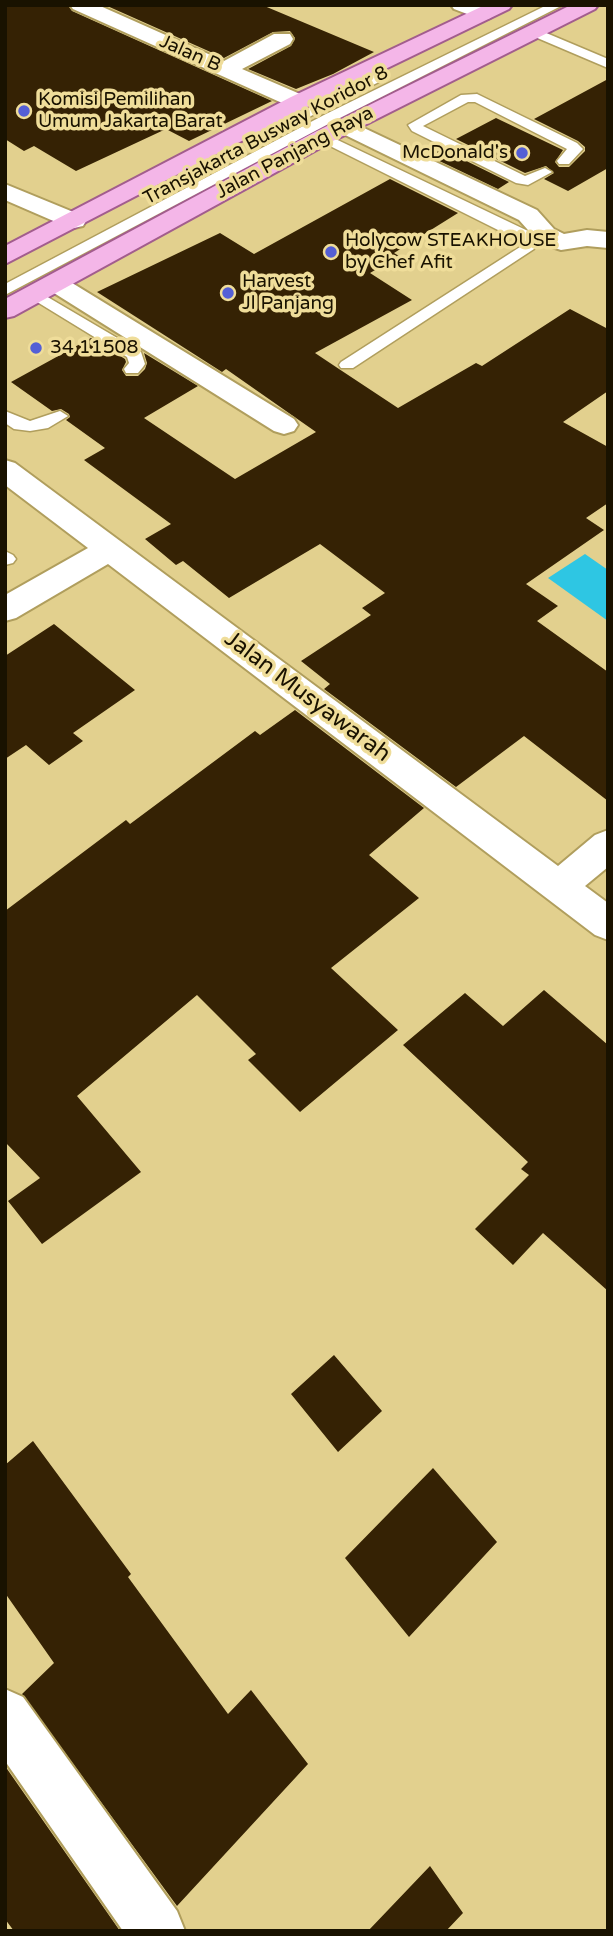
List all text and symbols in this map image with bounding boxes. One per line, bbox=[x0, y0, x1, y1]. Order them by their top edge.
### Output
street label: Jalan B bbox=[156, 30, 224, 78]
street label: Transjakarta Busway Koridor 8 bbox=[140, 62, 392, 210]
place label: Komisi Pemilihan Umum Jakarta Barat bbox=[38, 89, 223, 133]
street label: Jalan Panjang Raya bbox=[212, 102, 378, 204]
marker: Komisi Pemilihan Umum Jakarta Barat bbox=[16, 103, 32, 119]
place label: McDonald's bbox=[402, 142, 508, 164]
marker: McDonald's bbox=[514, 145, 530, 161]
place label: Holycow STEAKHOUSE by Chef Afit bbox=[345, 230, 556, 274]
marker: Holycow STEAKHOUSE by Chef Afit bbox=[323, 244, 339, 260]
place label: Harvest Jl Panjang bbox=[242, 271, 334, 315]
marker: Harvest Jl Panjang bbox=[220, 285, 236, 301]
place label: 34 11508 bbox=[50, 337, 138, 359]
marker: 34 11508 bbox=[28, 340, 44, 356]
street label: Jalan Musyawarah bbox=[218, 626, 396, 768]

